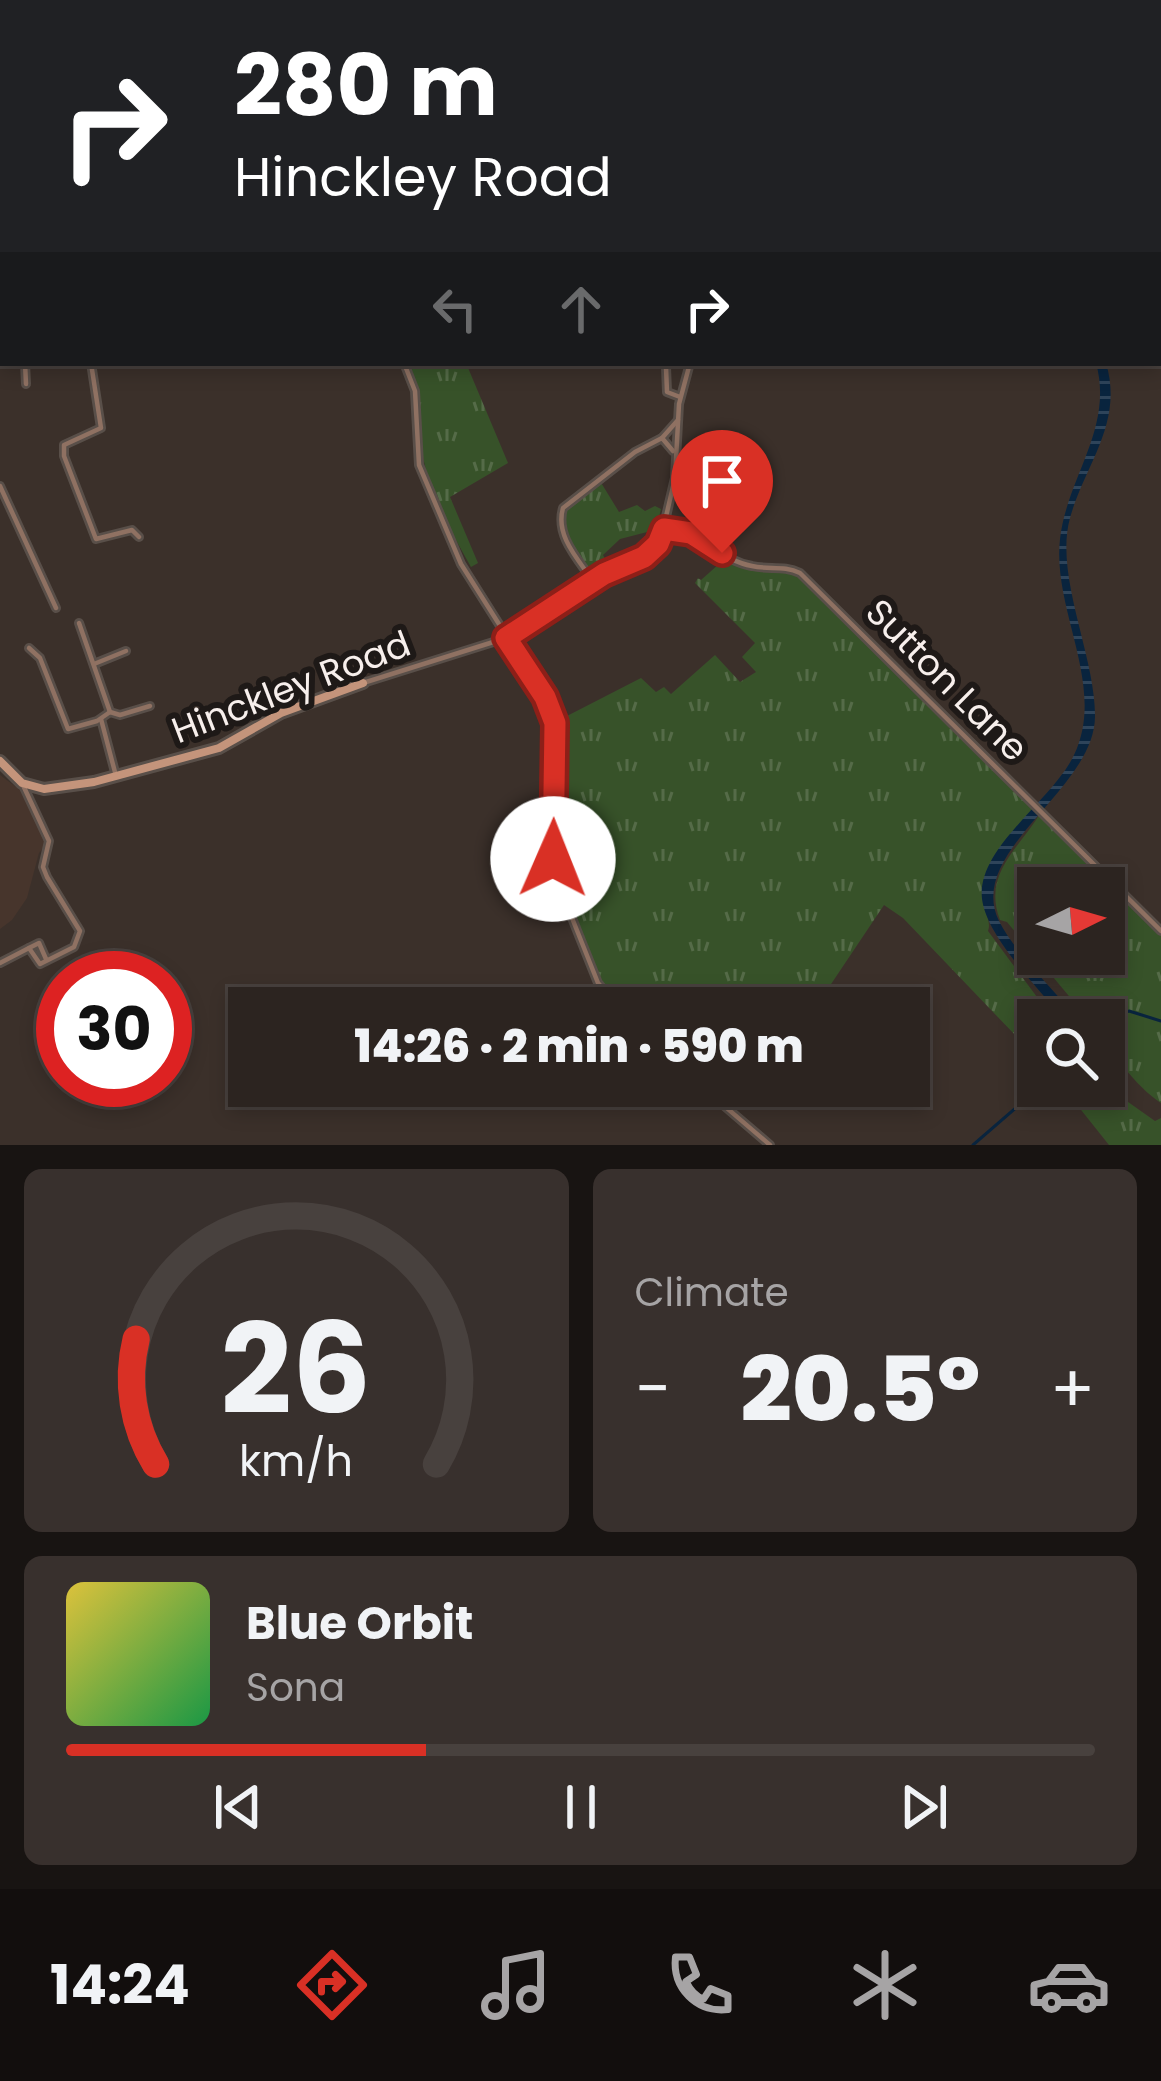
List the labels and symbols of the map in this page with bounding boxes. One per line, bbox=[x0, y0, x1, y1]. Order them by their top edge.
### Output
pin bbox=[671, 430, 773, 553]
street label: Sutton Lane bbox=[854, 587, 1040, 773]
street label: Hinckley Road bbox=[164, 618, 418, 756]
position arrow bbox=[490, 796, 616, 922]
north arrow bbox=[1017, 867, 1125, 975]
speed limit sign: 30 bbox=[36, 951, 192, 1107]

